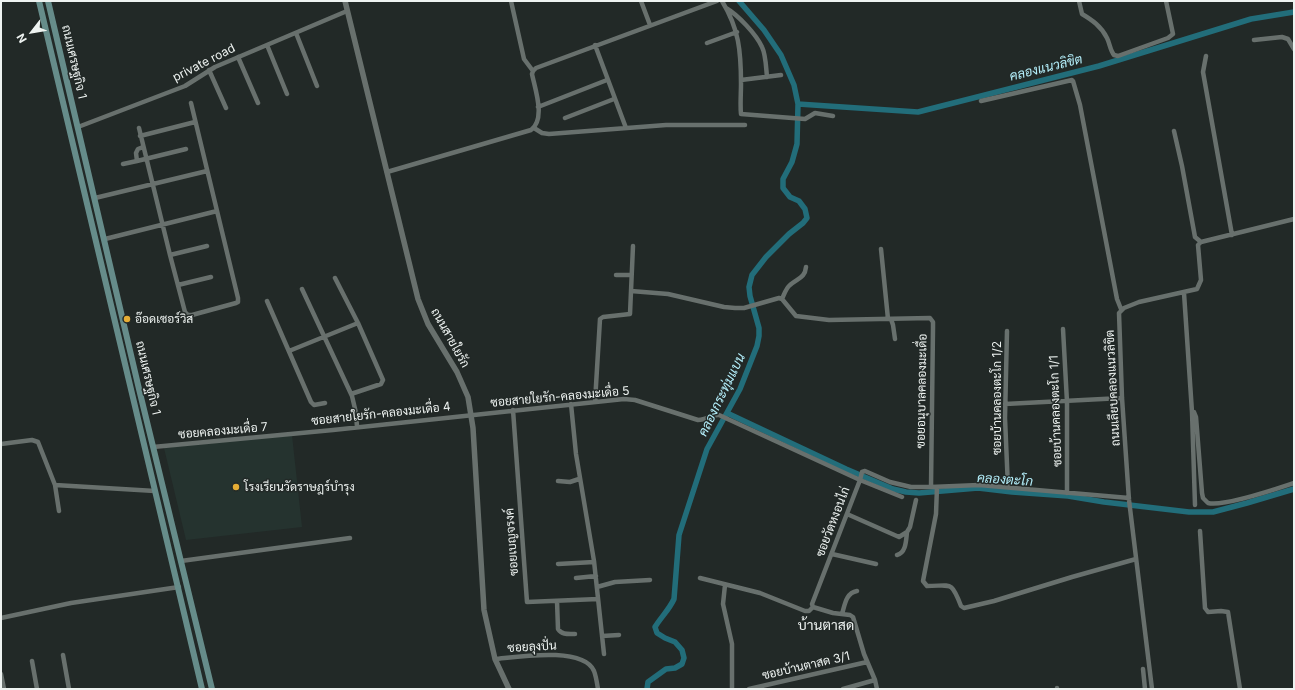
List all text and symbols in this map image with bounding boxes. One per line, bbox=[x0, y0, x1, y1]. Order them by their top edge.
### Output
north arrow bbox=[12, 12, 52, 52]
street label: ถนนเศรษฐกิจ 1 bbox=[58, 24, 90, 100]
text: N bbox=[14, 31, 30, 45]
street label: private road bbox=[170, 41, 238, 85]
water label: คลองแนวลิขิต bbox=[1008, 51, 1084, 85]
street label: ถนนสายใยรัก bbox=[428, 306, 472, 370]
place label: อ๊อดเซอร์วิส bbox=[135, 312, 193, 326]
marker: อ๊อดเซอร์วิส bbox=[122, 314, 132, 324]
street label: ถนนเลียบคลองแนวลิขิต bbox=[1103, 330, 1123, 446]
street label: ซอยอนุบาลคลองมะเดื่อ bbox=[914, 333, 930, 449]
street label: ถนนเศรษฐกิจ 1 bbox=[132, 340, 164, 416]
street label: ซอยบ้านคลองตะโก 1/2 bbox=[990, 341, 1004, 455]
water label: คลองกระทุ่มแบน bbox=[695, 351, 749, 439]
street label: ซอยบ้านคลองตะโก 1/1 bbox=[1047, 355, 1065, 467]
street label: ซอยสายใยรัก-คลองมะเดื่อ 5 bbox=[490, 384, 630, 410]
street label: ซอยสายใยรัก-คลองมะเดื่อ 4 bbox=[311, 400, 451, 428]
street label: ซอยคลองมะเดื่อ 7 bbox=[178, 420, 268, 442]
water label: คลองตะโก bbox=[976, 470, 1034, 490]
place label: โรงเรียนวัดราษฎร์บํารุง bbox=[244, 480, 355, 494]
marker: โรงเรียนวัดราษฎร์บํารุง bbox=[231, 482, 241, 492]
street label: ซอยวัดหงอนไก่ bbox=[813, 485, 853, 559]
street label: ซอยเบญจรงค์ bbox=[502, 508, 522, 576]
district label: บ้านตาสด bbox=[798, 618, 854, 634]
street label: ซอยลุงปั่น bbox=[507, 639, 557, 655]
street label: ซอยบ้านตาสด 3/1 bbox=[761, 649, 851, 683]

